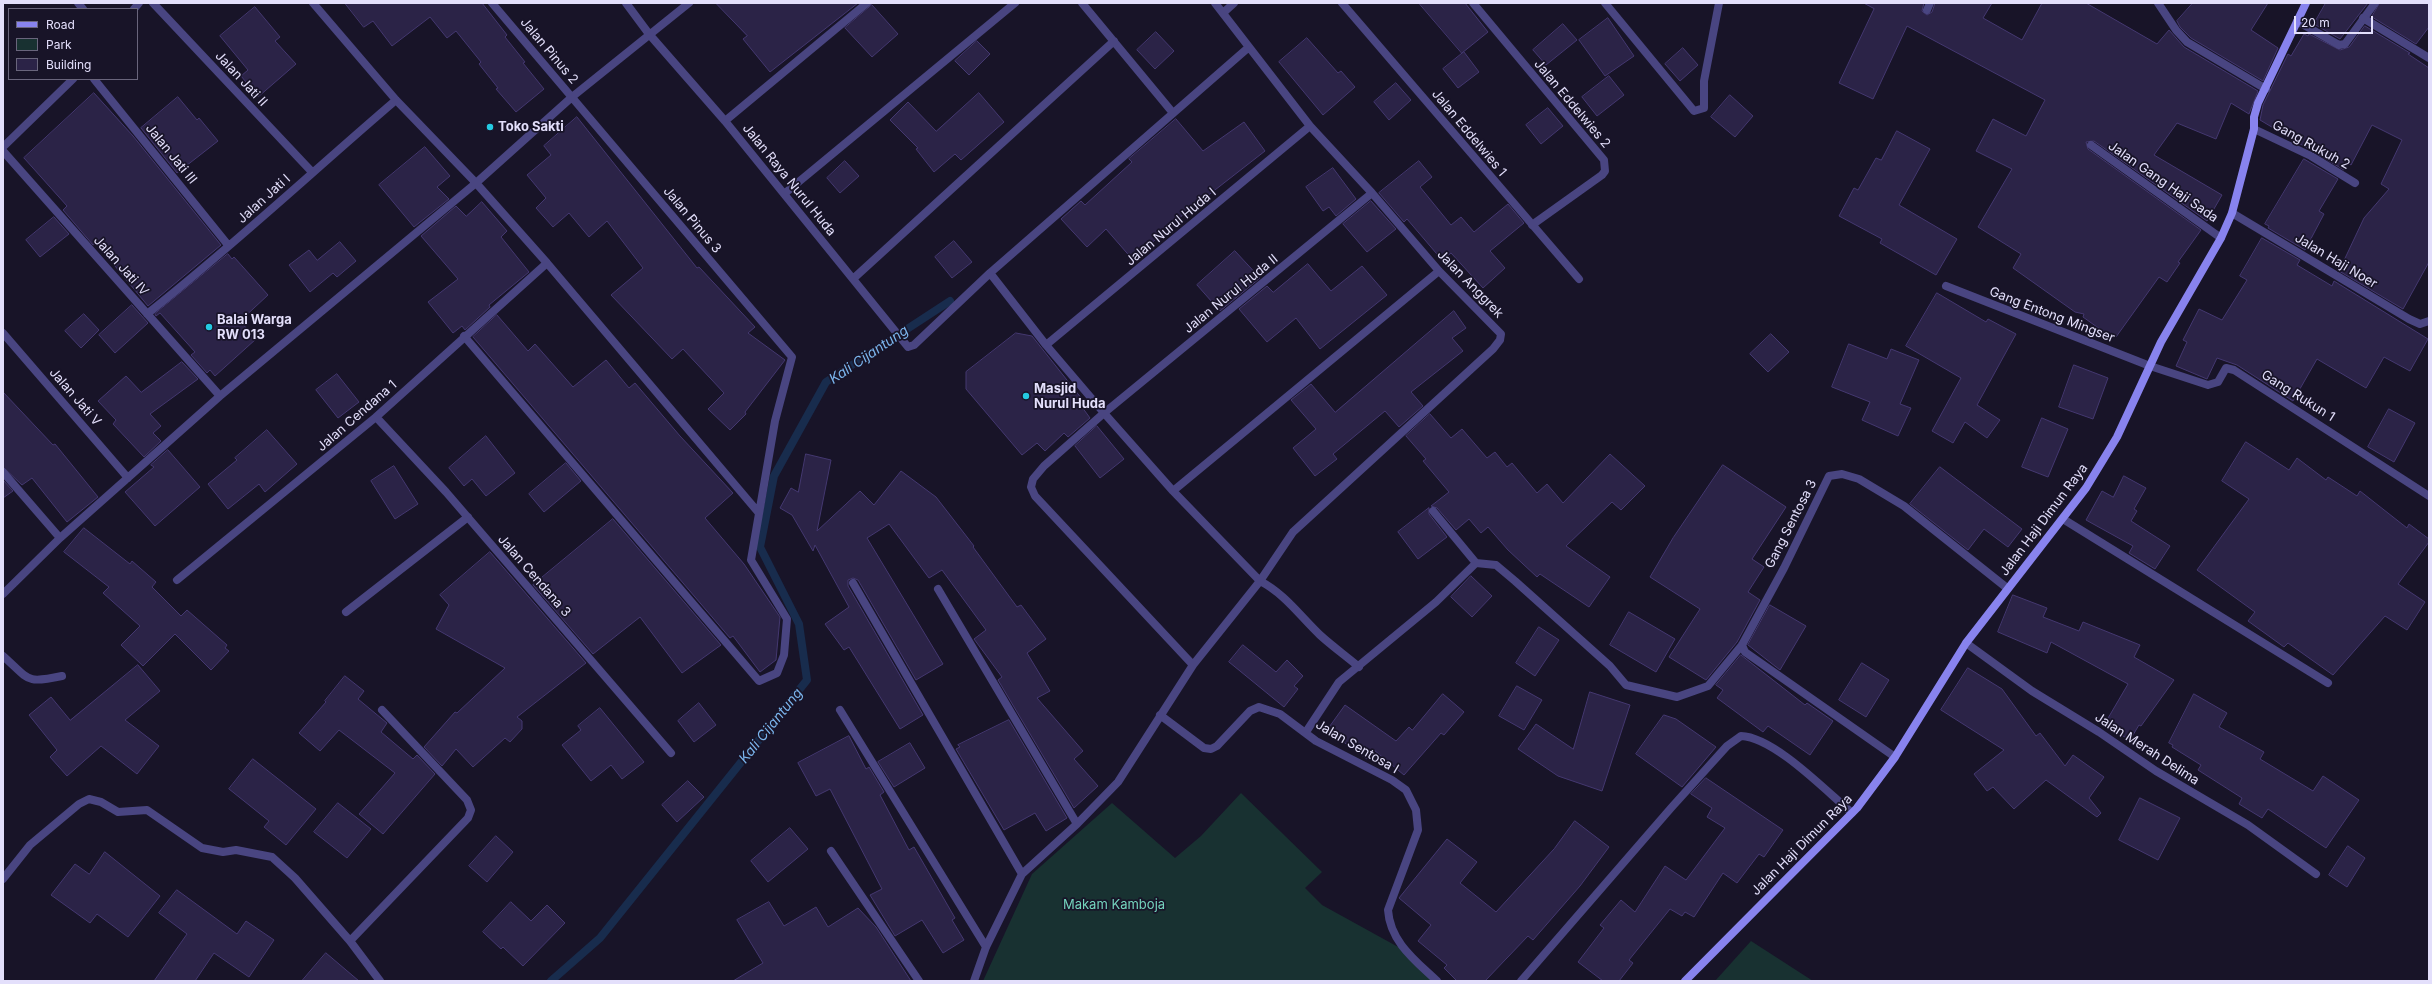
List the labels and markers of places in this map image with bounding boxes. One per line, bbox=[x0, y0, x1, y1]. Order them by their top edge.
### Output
place label: Toko Sakti bbox=[498, 119, 564, 135]
marker: Toko Sakti bbox=[485, 122, 495, 132]
place label: Balai Warga RW 013 bbox=[217, 312, 292, 343]
marker: Balai Warga RW 013 bbox=[204, 322, 214, 332]
place label: Masjid Nurul Huda bbox=[1034, 381, 1106, 412]
marker: Masjid Nurul Huda bbox=[1021, 391, 1031, 401]

